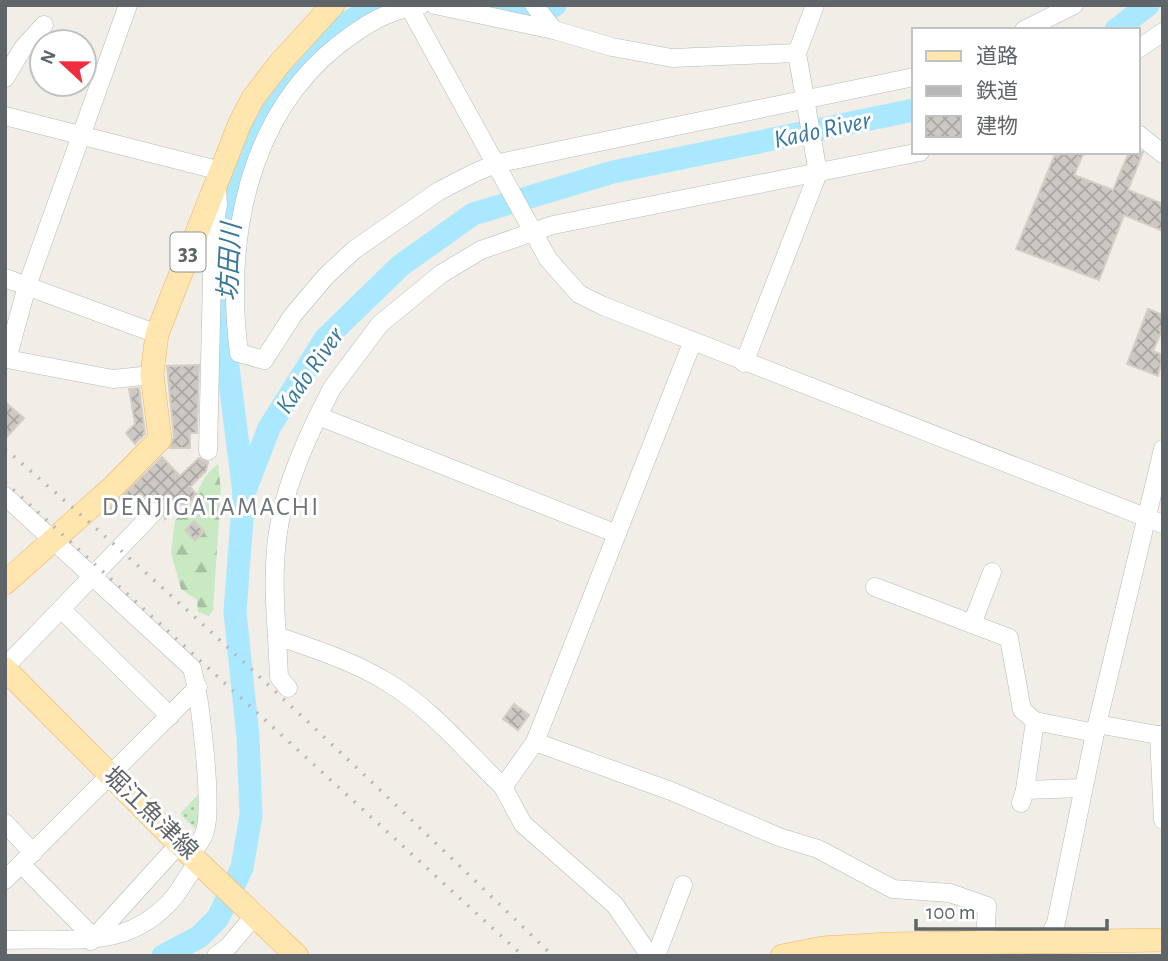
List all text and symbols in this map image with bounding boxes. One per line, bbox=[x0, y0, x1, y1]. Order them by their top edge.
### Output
north arrow bbox=[28, 28, 98, 98]
legend bbox=[912, 28, 1140, 154]
text: 道路 bbox=[976, 45, 1018, 67]
text: N bbox=[37, 48, 60, 67]
text: 鉄道 bbox=[976, 80, 1018, 102]
water label: Kado River bbox=[771, 107, 874, 153]
text: 建物 bbox=[976, 115, 1018, 137]
water label: 坊田川 bbox=[214, 219, 245, 302]
road number: 33 bbox=[170, 232, 206, 272]
water label: Kado River bbox=[271, 322, 350, 418]
district label: DENJIGATAMACHI bbox=[102, 494, 320, 520]
street label: 堀江魚津線 bbox=[99, 762, 203, 864]
scale bar bbox=[916, 888, 1107, 932]
text: 100 m bbox=[926, 902, 976, 923]

